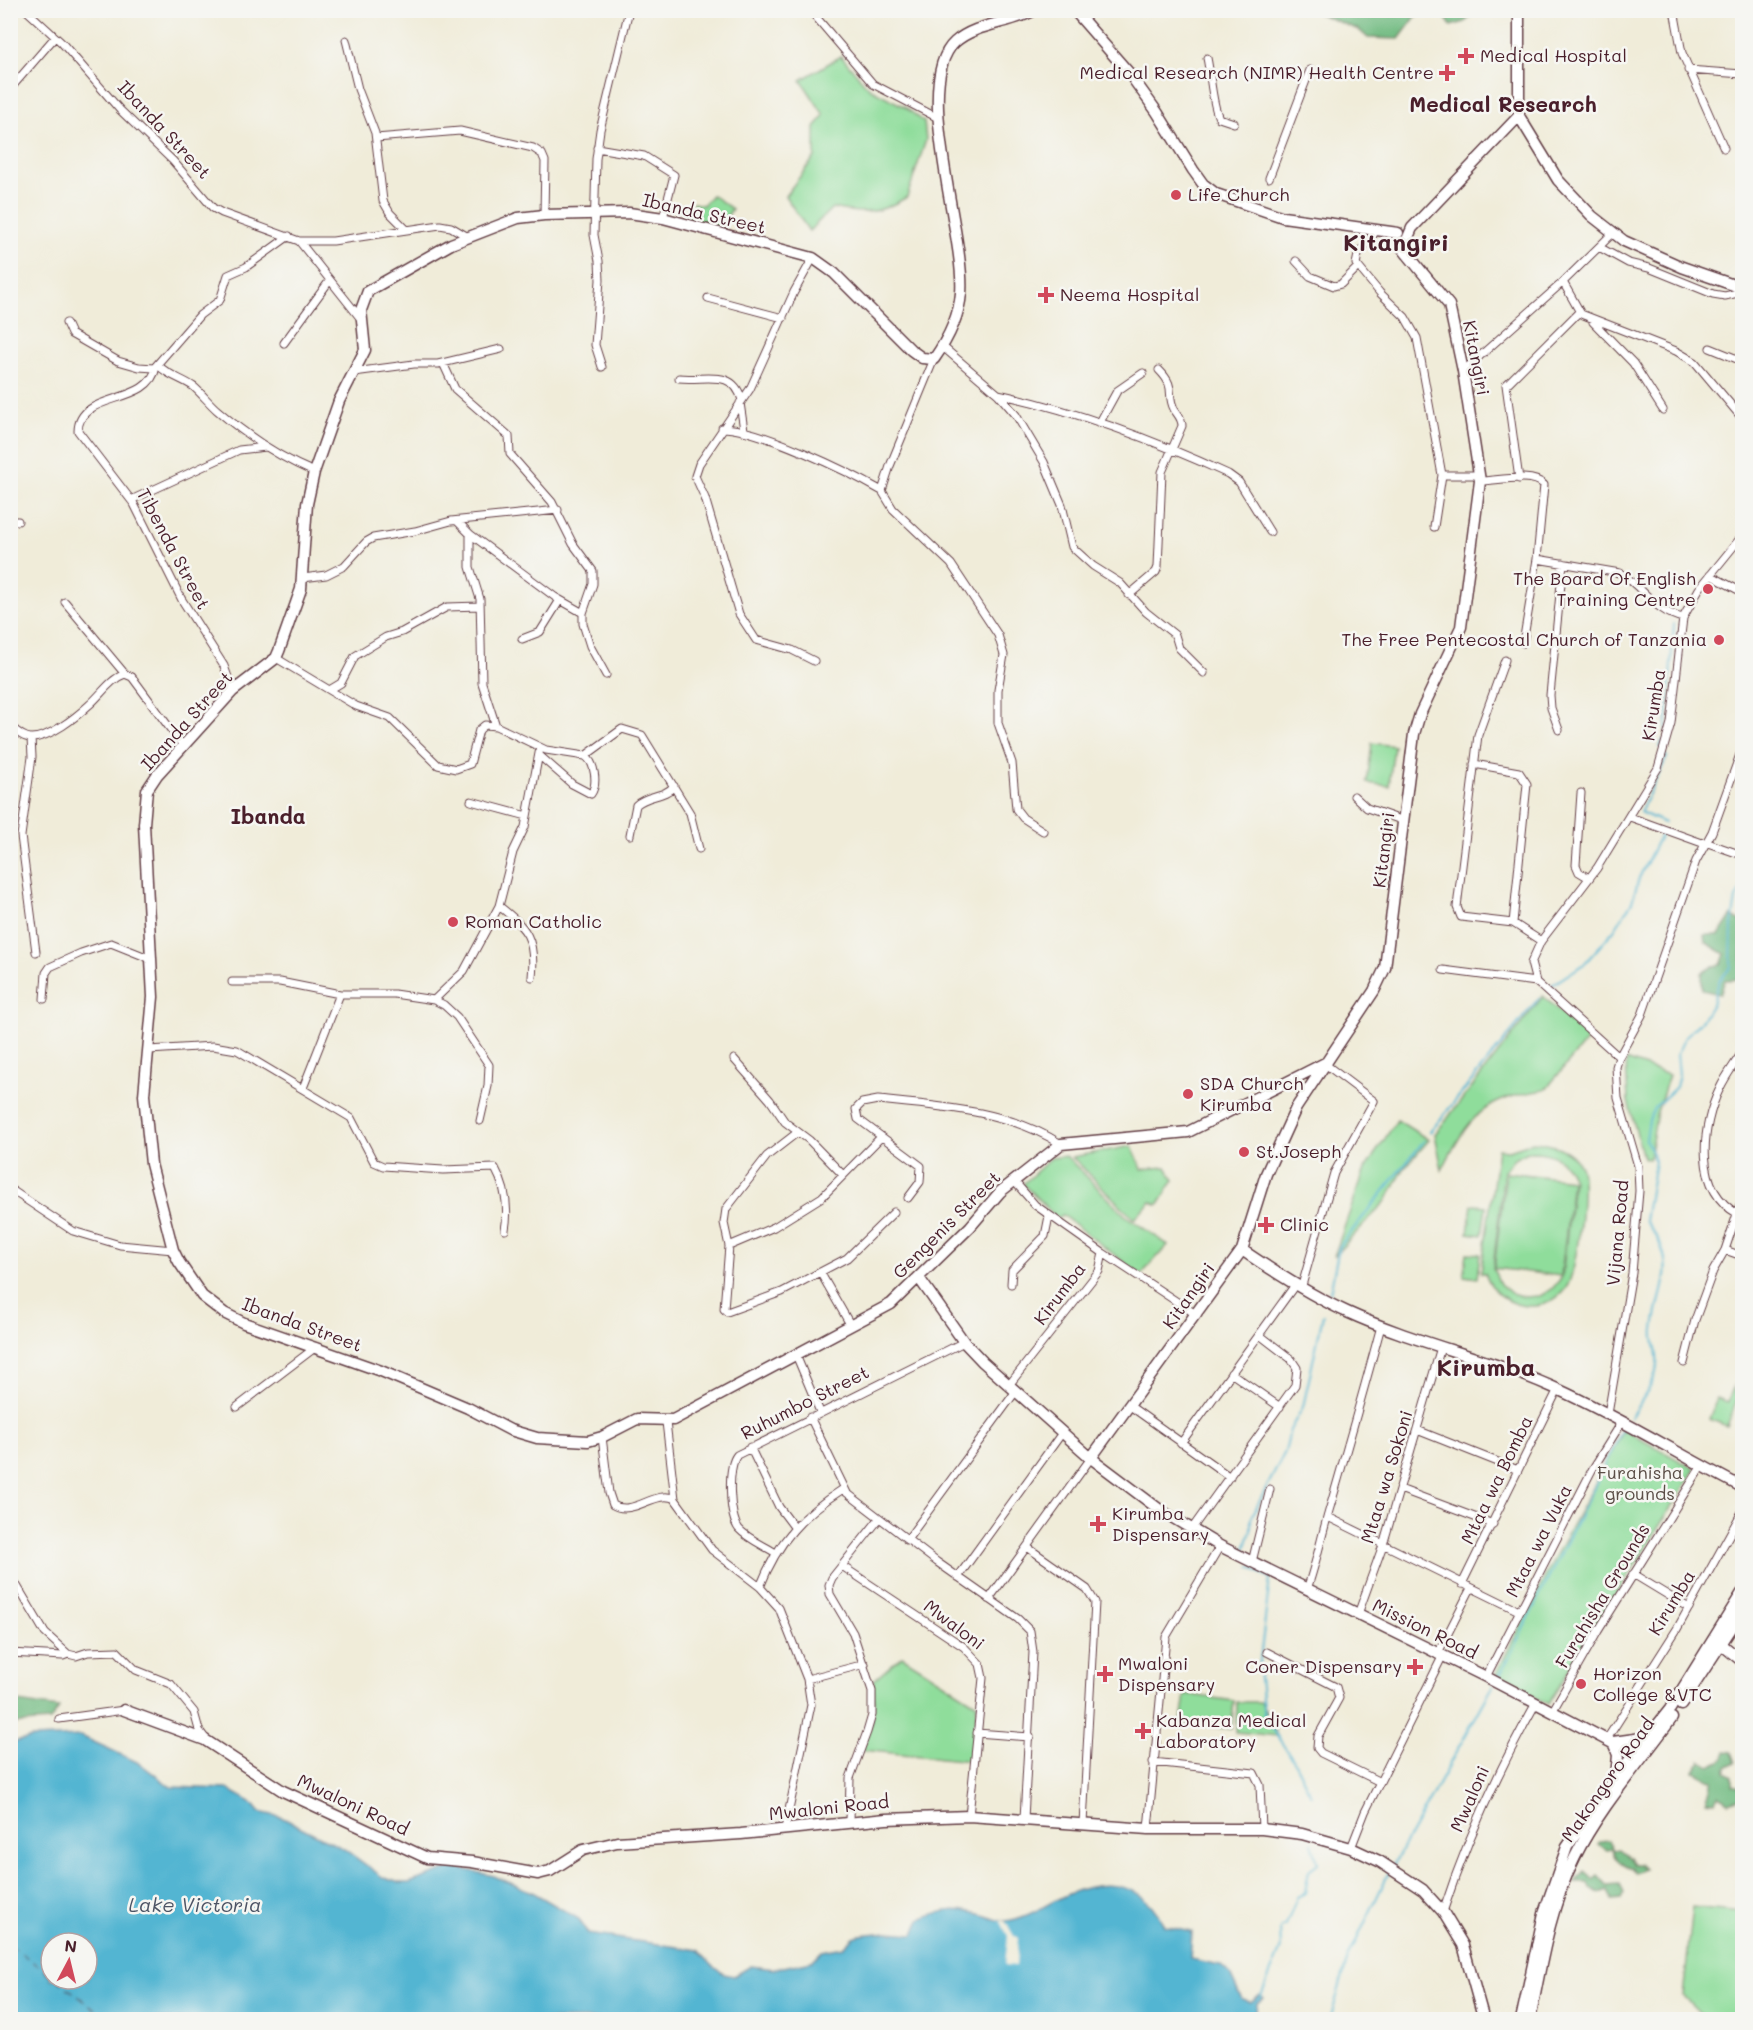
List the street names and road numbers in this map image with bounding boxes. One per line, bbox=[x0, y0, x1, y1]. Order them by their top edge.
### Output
street label: Ibanda Street bbox=[113, 75, 217, 184]
street label: Ibanda Street bbox=[640, 187, 768, 239]
street label: Kitangiri bbox=[1458, 318, 1496, 397]
street label: Tibenda Street bbox=[132, 484, 216, 613]
street label: Ibanda Street bbox=[135, 665, 237, 775]
street label: Kirumba bbox=[1636, 667, 1671, 742]
street label: Kitangiri bbox=[1366, 811, 1400, 889]
street label: Gengenis Street bbox=[887, 1165, 1005, 1283]
street label: Vijana Road bbox=[1600, 1179, 1634, 1287]
street label: Kirumba bbox=[1028, 1257, 1091, 1330]
street label: Kitangiri bbox=[1157, 1257, 1220, 1333]
street label: Ibanda Street bbox=[239, 1291, 366, 1357]
street label: Ruhumbo Street bbox=[736, 1359, 873, 1445]
street label: Mtaa wa Sokoni bbox=[1354, 1407, 1418, 1546]
street label: Mtaa wa Bomba bbox=[1455, 1411, 1538, 1548]
street label: Mtaa wa Vuka bbox=[1499, 1480, 1577, 1601]
street label: Furahisha Grounds bbox=[1549, 1519, 1655, 1672]
street label: Kirumba bbox=[1642, 1565, 1700, 1640]
street label: Mission Road bbox=[1369, 1592, 1482, 1664]
street label: Mwaloni bbox=[919, 1593, 990, 1655]
street label: Makongoro Road bbox=[1555, 1712, 1659, 1847]
street label: Mwaloni bbox=[1444, 1762, 1494, 1836]
street label: Mwaloni Road bbox=[294, 1768, 413, 1840]
street label: Mwaloni Road bbox=[768, 1789, 890, 1825]

